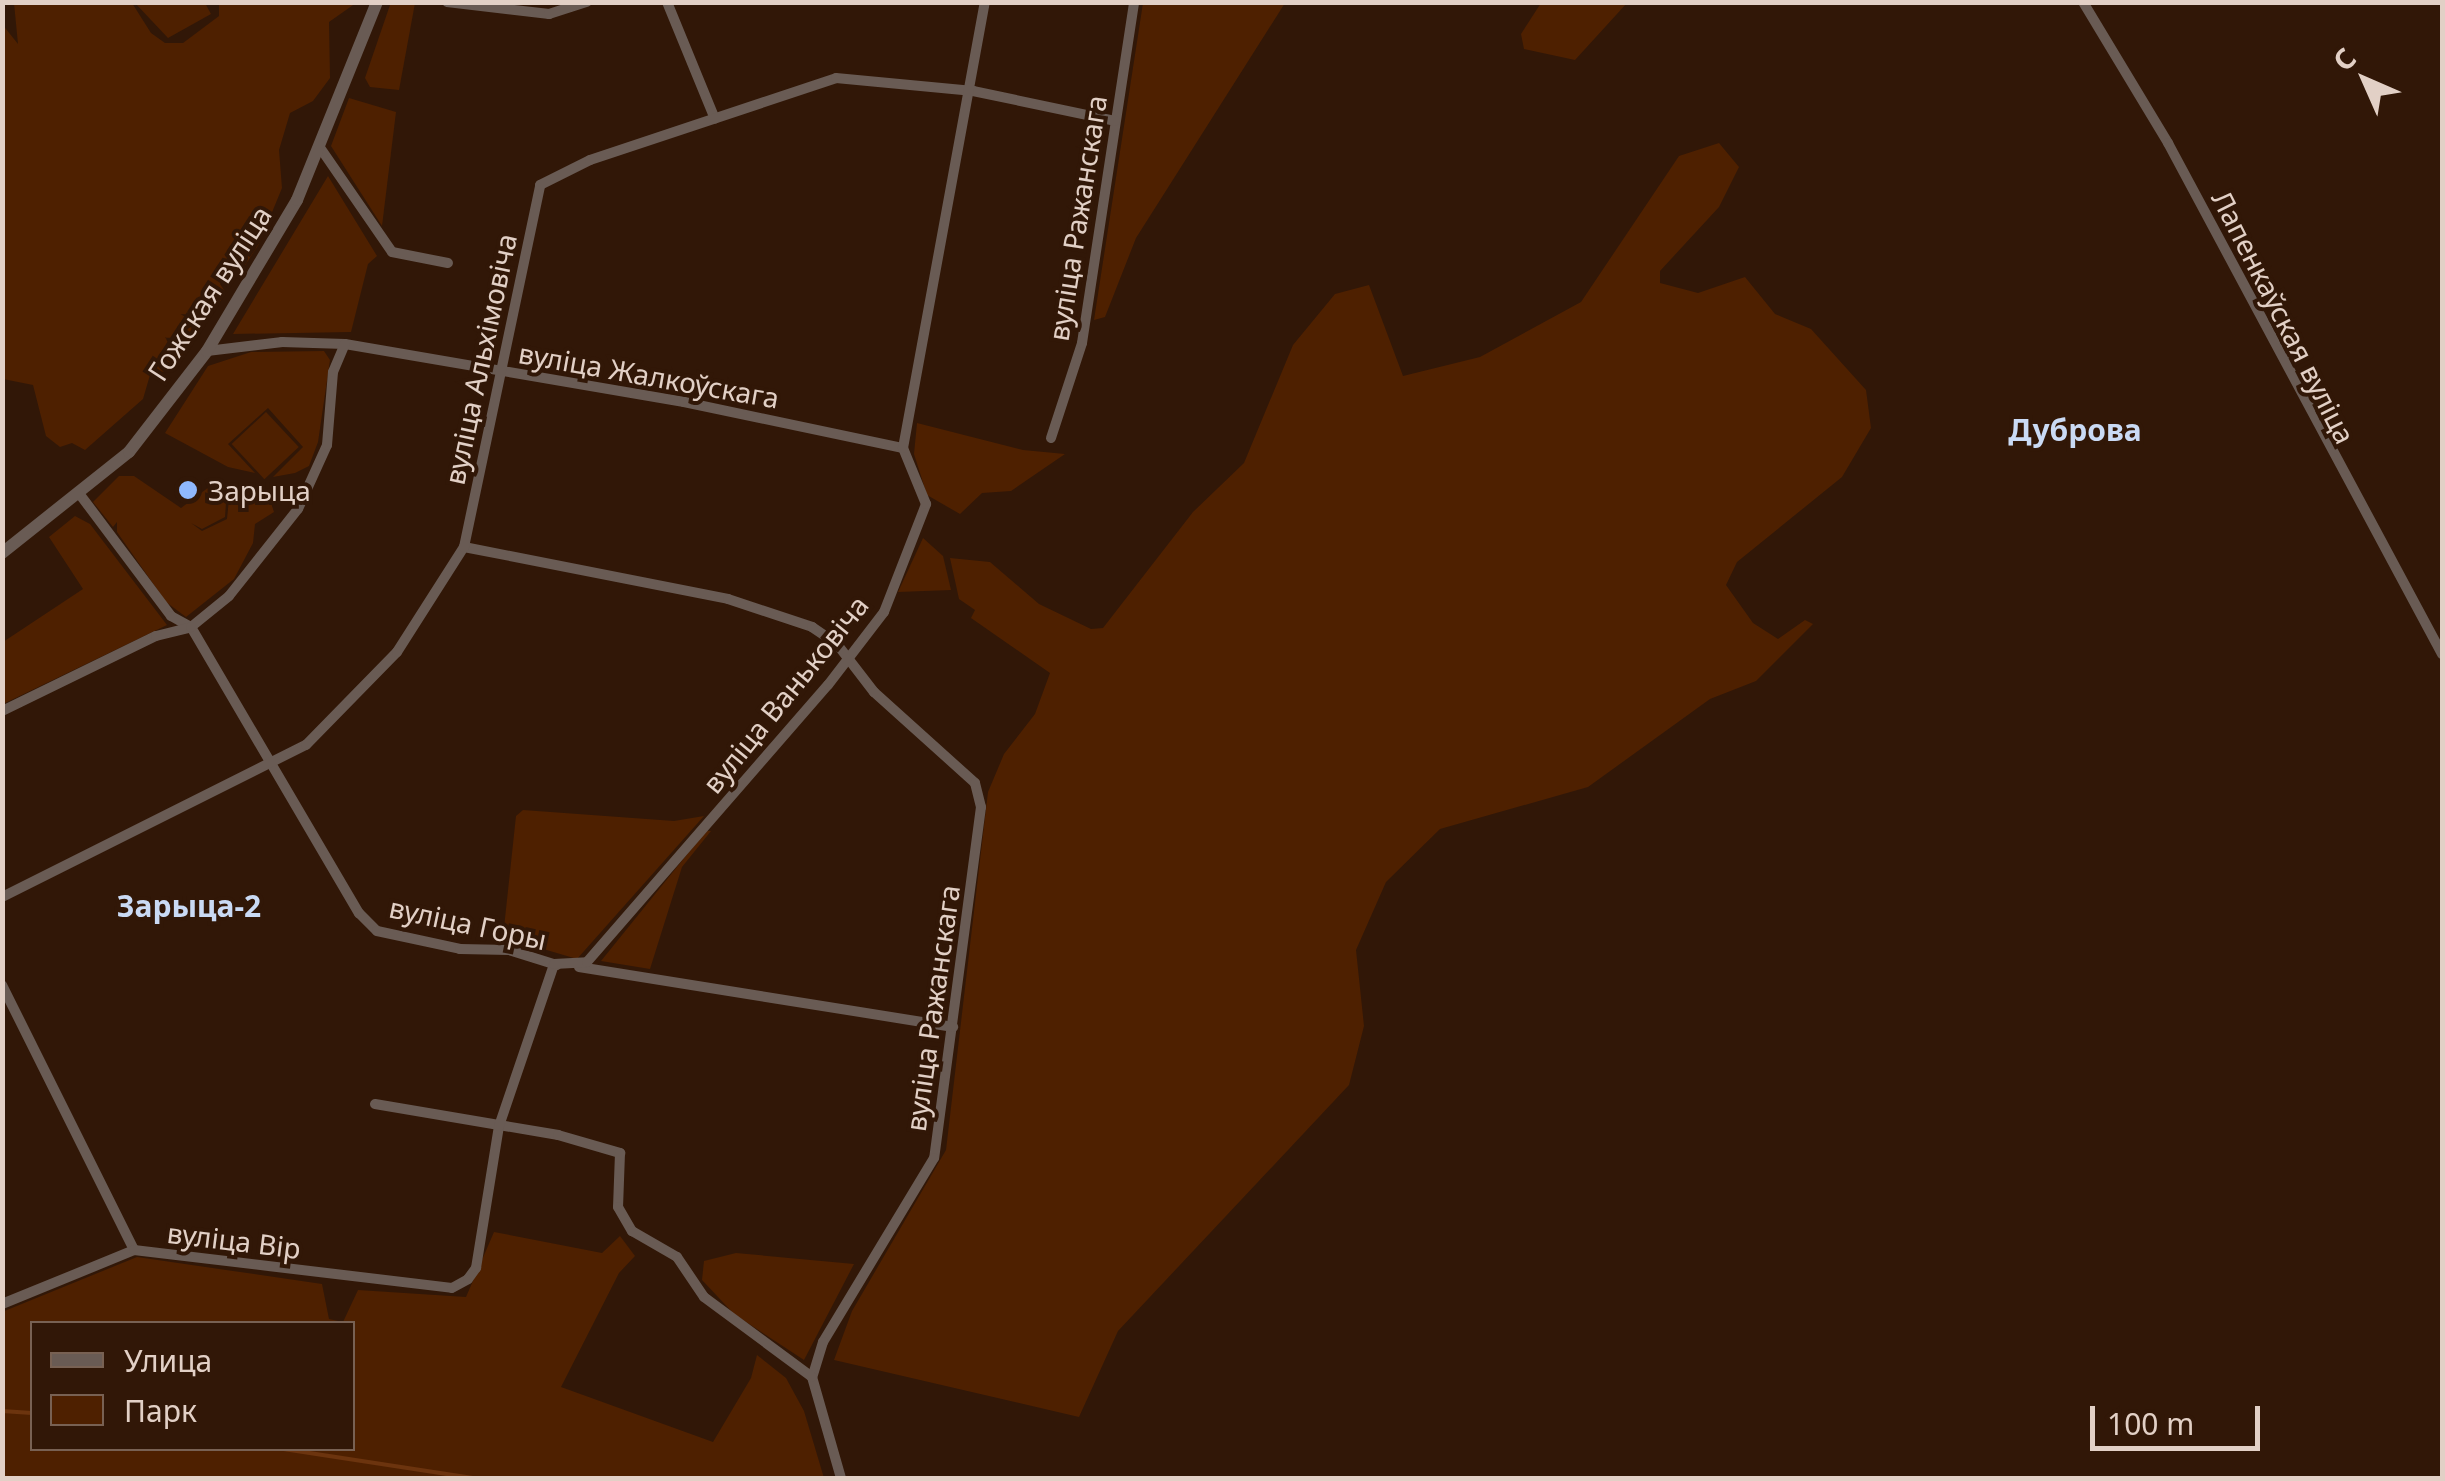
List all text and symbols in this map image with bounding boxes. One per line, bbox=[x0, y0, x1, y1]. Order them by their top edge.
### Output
north arrow bbox=[2315, 30, 2415, 130]
text: С bbox=[2324, 39, 2364, 79]
street label: вуліца Ражанскага bbox=[1041, 93, 1113, 343]
street label: Лапенкаўская вуліца bbox=[2206, 185, 2362, 449]
street label: Гожская вуліца bbox=[140, 199, 278, 387]
street label: вуліца Альхімовіча bbox=[437, 230, 523, 488]
street label: вуліца Жалкоўскага bbox=[516, 336, 782, 414]
district label: Дуброва bbox=[2008, 412, 2142, 448]
place label: Зарыца bbox=[208, 473, 311, 507]
marker: Зарыца bbox=[177, 479, 199, 501]
street label: вуліца Ваньковіча bbox=[695, 589, 875, 799]
street label: вуліца Ражанскага bbox=[898, 883, 966, 1133]
district label: Зарыца-2 bbox=[117, 888, 261, 924]
street label: вуліца Горы bbox=[386, 890, 550, 956]
street label: вуліца Вір bbox=[165, 1215, 303, 1265]
legend bbox=[30, 1321, 355, 1451]
text: Улица bbox=[124, 1340, 212, 1381]
scale bar bbox=[2095, 1386, 2265, 1448]
text: Парк bbox=[124, 1390, 197, 1431]
text: 100 m bbox=[2107, 1403, 2194, 1444]

